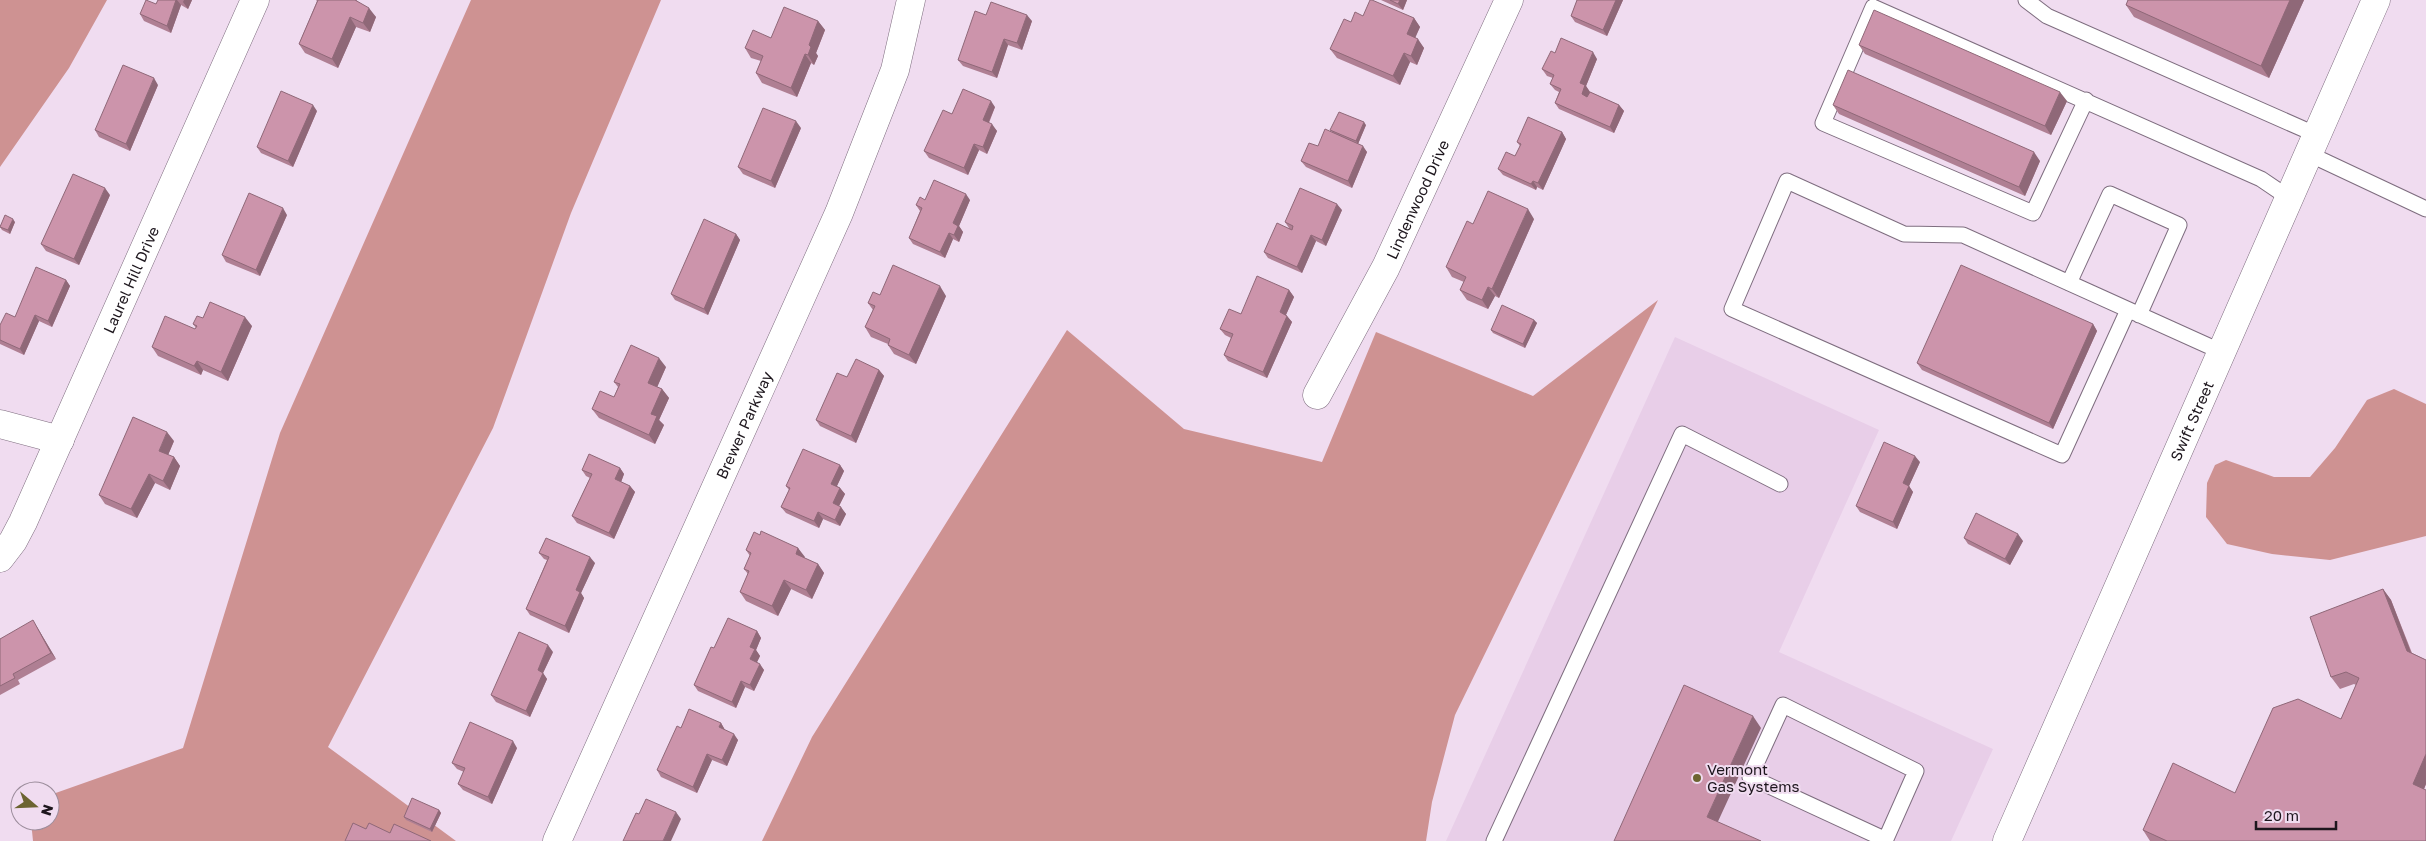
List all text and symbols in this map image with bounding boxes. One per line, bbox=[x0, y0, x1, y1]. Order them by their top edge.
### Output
street label: Lindenwood Drive bbox=[1382, 137, 1453, 262]
street label: Laurel Hill Drive bbox=[99, 223, 162, 336]
street label: Brewer Parkway bbox=[712, 368, 776, 482]
street label: Swift Street bbox=[2166, 378, 2217, 463]
place label: Vermont Gas Systems bbox=[1707, 760, 1800, 795]
marker: Vermont Gas Systems bbox=[1691, 772, 1703, 784]
north arrow bbox=[10, 781, 60, 831]
scale bar bbox=[2256, 798, 2336, 830]
text: N bbox=[38, 803, 58, 818]
text: 20 m bbox=[2264, 806, 2299, 824]

